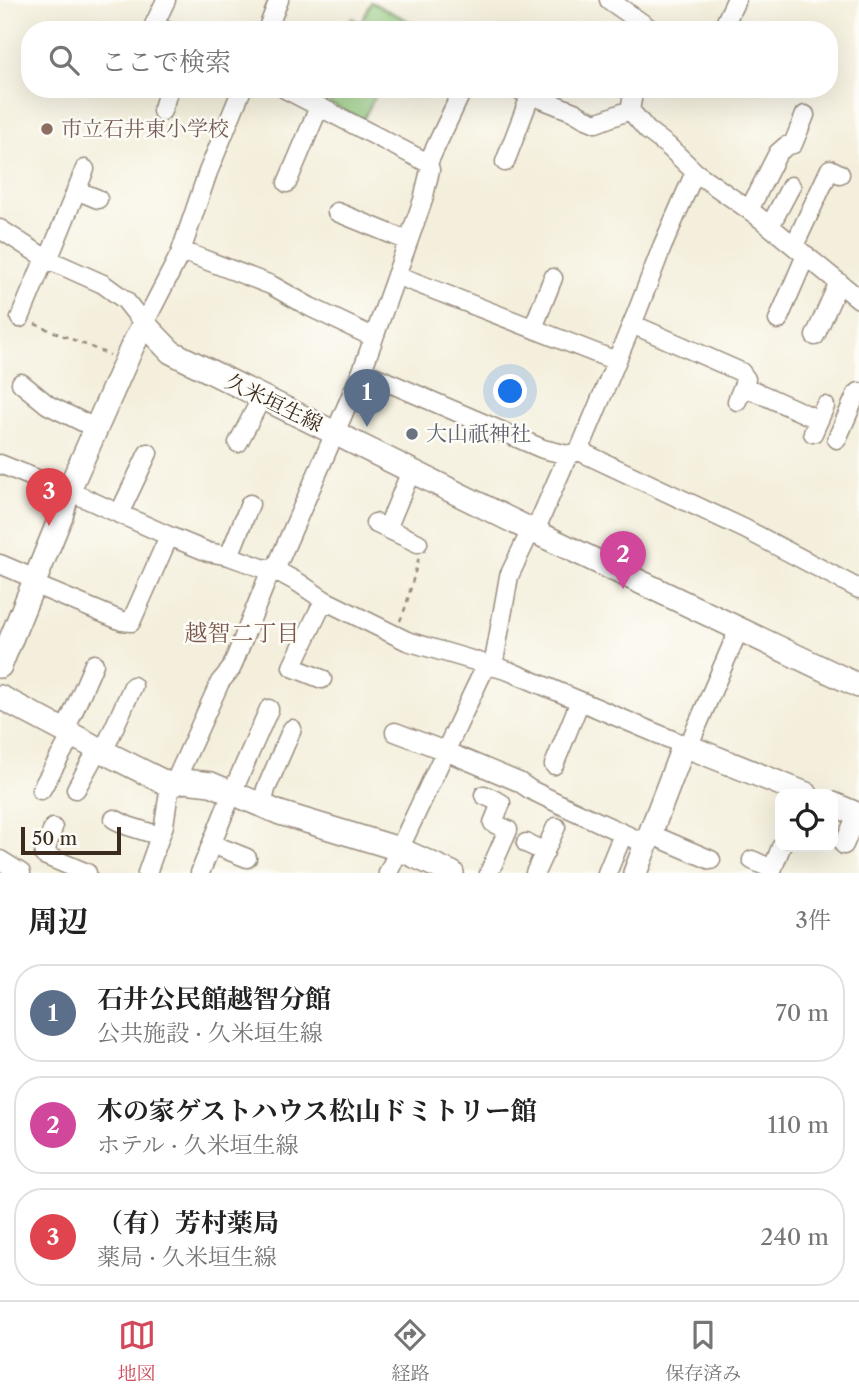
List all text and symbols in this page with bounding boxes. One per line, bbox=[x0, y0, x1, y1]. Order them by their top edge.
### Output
search box bbox=[21, 21, 838, 98]
icon: search bbox=[45, 41, 83, 79]
text: ここで検索 bbox=[101, 46, 231, 78]
place label: 市立石井東小学校 bbox=[61, 116, 229, 141]
marker: 市立石井東小学校 bbox=[39, 121, 55, 137]
street label: 久米垣生線 bbox=[222, 368, 327, 437]
pin: 1 bbox=[344, 369, 390, 427]
your location bbox=[493, 374, 527, 408]
place label: 大山祇神社 bbox=[426, 421, 531, 446]
marker: 大山祇神社 bbox=[404, 426, 420, 442]
pin: 3 bbox=[26, 468, 72, 526]
pin: 2 bbox=[600, 531, 646, 589]
district label: 越智二丁目 bbox=[185, 619, 300, 647]
map controls bbox=[775, 789, 838, 852]
button: locate bbox=[775, 789, 838, 852]
scale bar bbox=[21, 824, 121, 856]
text: 50 m bbox=[32, 827, 77, 850]
text: 周辺 bbox=[28, 903, 88, 940]
text: 3件 bbox=[795, 906, 831, 934]
text: 石井公民館越智分館 bbox=[97, 983, 331, 1015]
text: 1 bbox=[48, 999, 58, 1027]
text: 70 m bbox=[776, 999, 829, 1027]
text: 公共施設 · 久米垣生線 bbox=[97, 1019, 323, 1047]
text: 木の家ゲストハウス松山ドミトリー館 bbox=[97, 1095, 537, 1127]
text: 2 bbox=[46, 1111, 60, 1139]
text: 110 m bbox=[768, 1111, 829, 1139]
text: ホテル · 久米垣生線 bbox=[97, 1131, 299, 1159]
text: （有）芳村薬局 bbox=[97, 1207, 279, 1239]
text: 3 bbox=[47, 1223, 60, 1251]
text: 240 m bbox=[760, 1223, 829, 1251]
text: 薬局 · 久米垣生線 bbox=[97, 1243, 277, 1271]
tab: 地図 bbox=[118, 1316, 156, 1385]
tab: 経路 bbox=[391, 1316, 429, 1385]
tab: 保存済み bbox=[665, 1316, 741, 1385]

